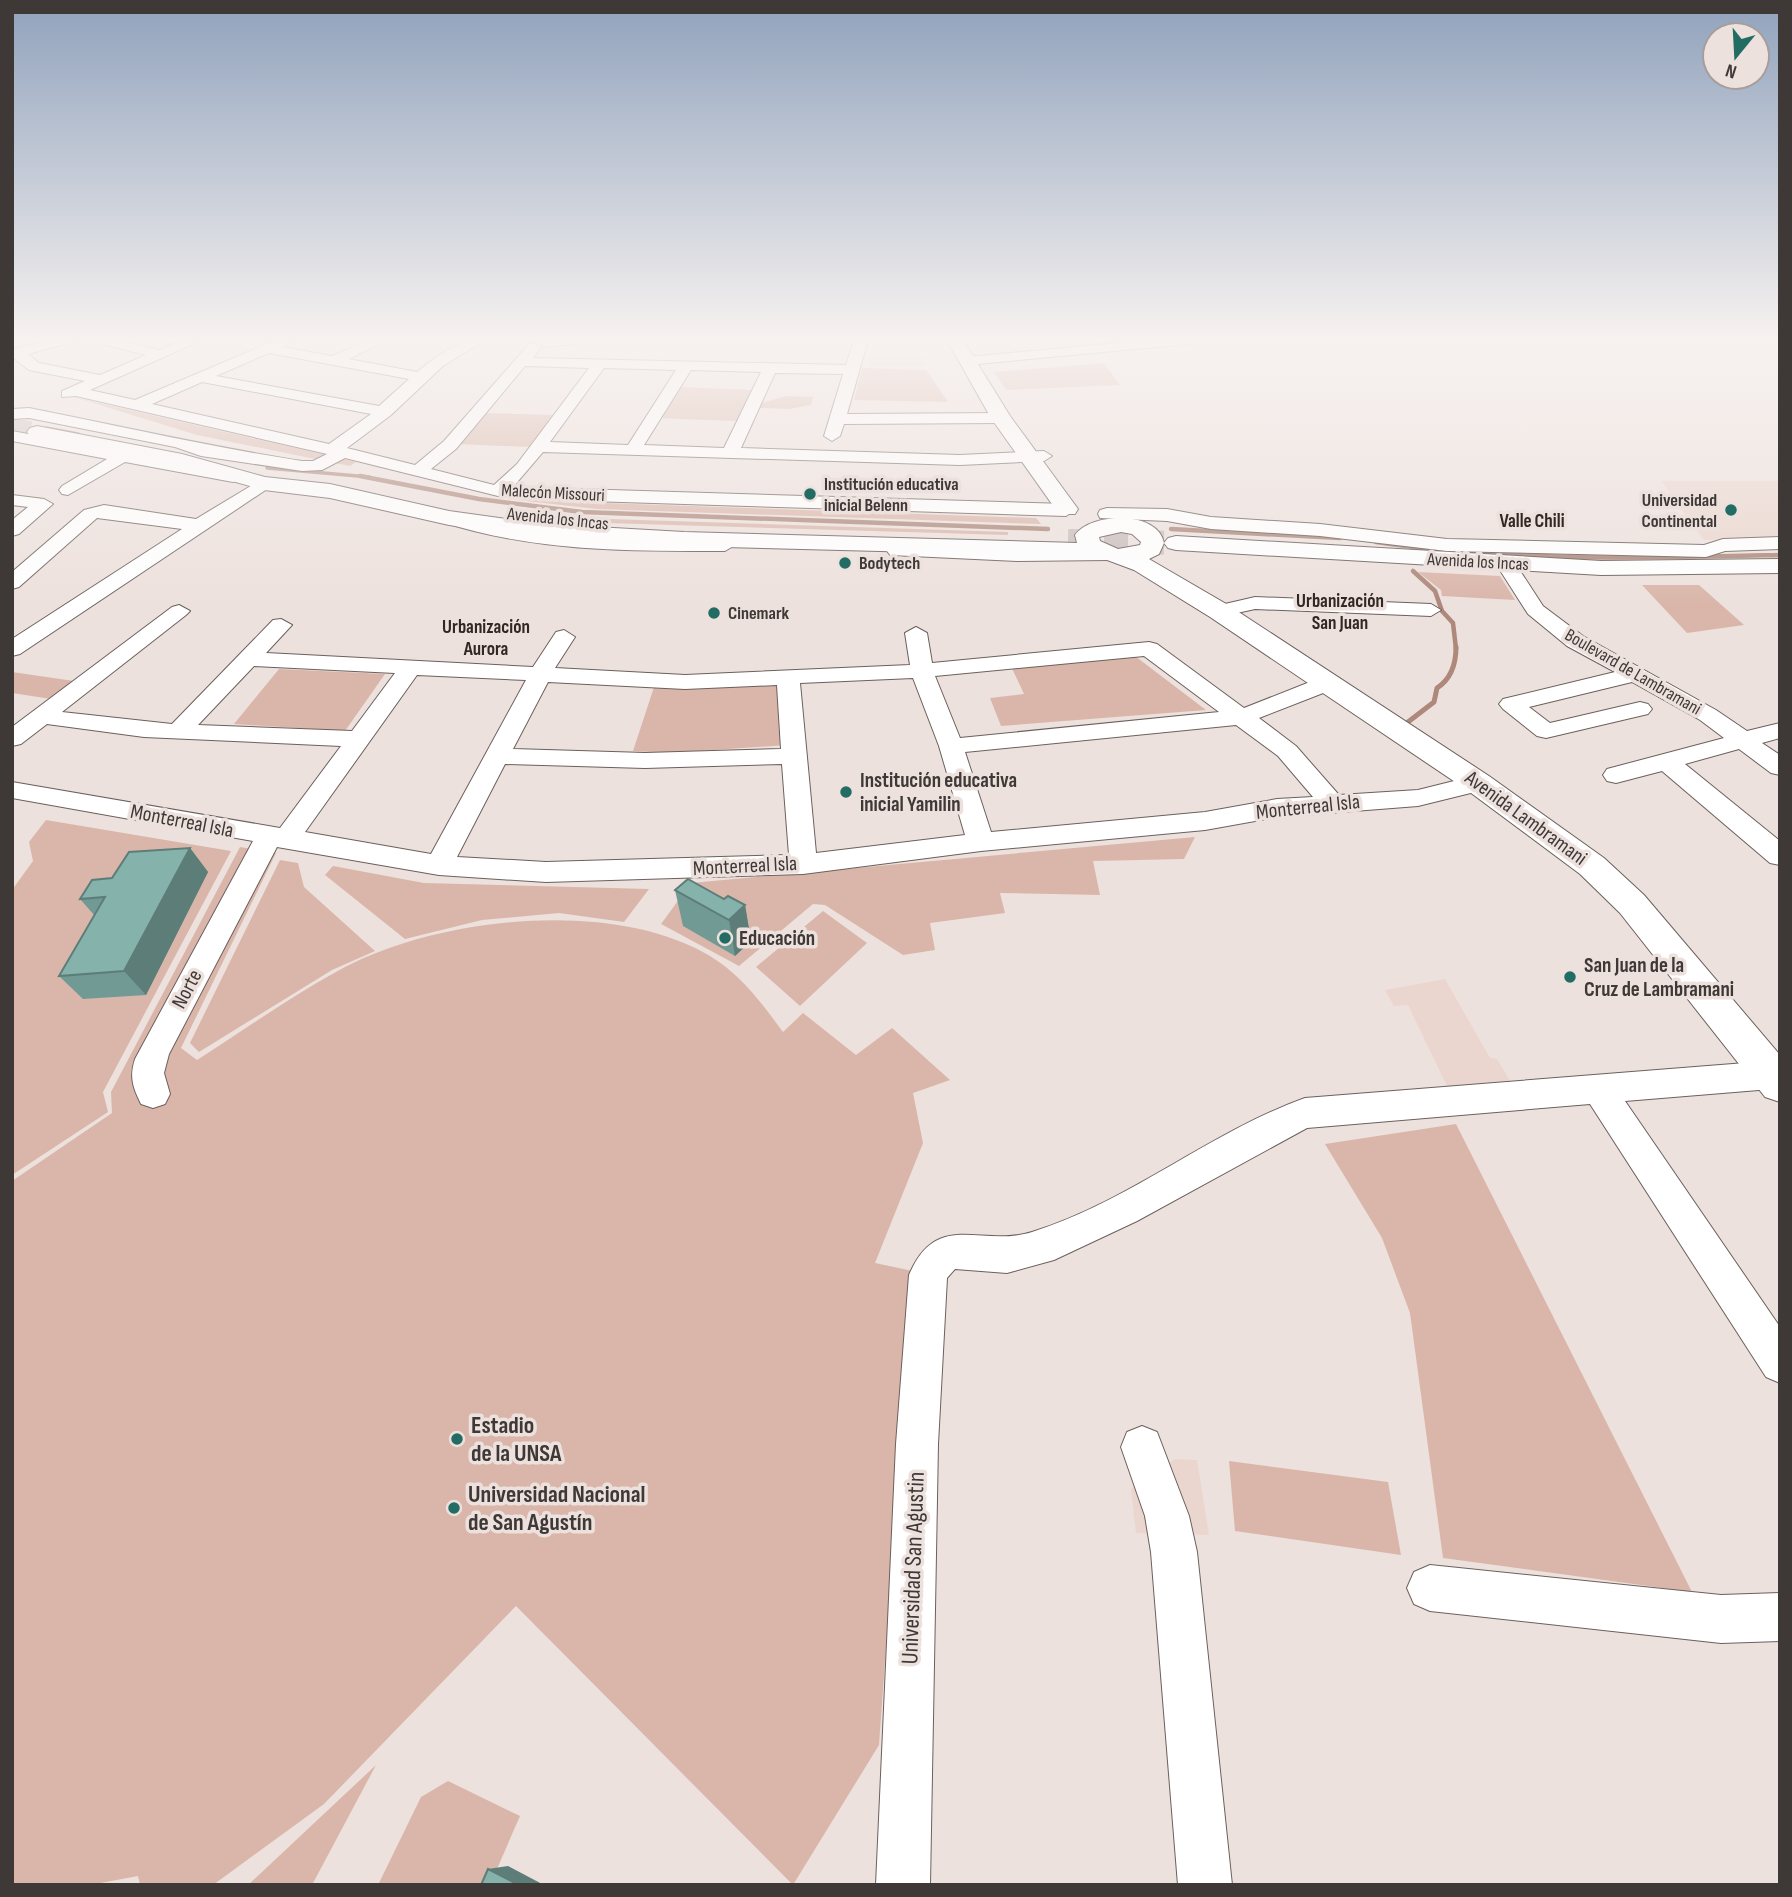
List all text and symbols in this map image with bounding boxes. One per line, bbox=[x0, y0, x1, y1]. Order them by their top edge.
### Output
north arrow bbox=[1701, 21, 1771, 91]
text: N bbox=[1723, 58, 1740, 83]
place label: Institución educativa inicial Belenn bbox=[824, 474, 959, 516]
street label: Malecón Missouri bbox=[501, 480, 605, 506]
marker: Institución educativa inicial Belenn bbox=[802, 486, 818, 502]
place label: Universidad Continental bbox=[1642, 490, 1717, 532]
marker: Universidad Continental bbox=[1723, 502, 1739, 518]
street label: Avenida los Incas bbox=[505, 503, 610, 535]
district label: Valle Chili bbox=[1499, 510, 1565, 533]
street label: Avenida los Incas bbox=[1426, 549, 1529, 575]
place label: Bodytech bbox=[859, 553, 920, 574]
marker: Bodytech bbox=[837, 555, 853, 571]
district label: Urbanización San Juan bbox=[1296, 590, 1384, 635]
place label: Cinemark bbox=[728, 603, 789, 624]
marker: Cinemark bbox=[706, 605, 722, 621]
district label: Urbanización Aurora bbox=[442, 616, 530, 661]
street label: Boulevard de Lambramani bbox=[1561, 624, 1705, 720]
street label: Avenida Lambramani bbox=[1459, 765, 1592, 871]
place label: Institución educativa inicial Yamilin bbox=[860, 768, 1017, 817]
marker: Institución educativa inicial Yamilin bbox=[838, 784, 854, 800]
street label: Monterreal Isla bbox=[1255, 789, 1361, 825]
street label: Monterreal Isla bbox=[128, 799, 236, 843]
street label: Monterreal Isla bbox=[692, 851, 798, 881]
place label: Educación bbox=[739, 926, 815, 951]
marker: Educación bbox=[717, 930, 733, 946]
place label: San Juan de la Cruz de Lambramani bbox=[1584, 953, 1734, 1002]
street label: Norte bbox=[166, 965, 208, 1013]
marker: San Juan de la Cruz de Lambramani bbox=[1562, 969, 1578, 985]
place label: Estadio de la UNSA bbox=[471, 1411, 562, 1468]
marker: Estadio de la UNSA bbox=[449, 1431, 465, 1447]
street label: Universidad San Agustin bbox=[895, 1471, 931, 1665]
place label: Universidad Nacional de San Agustín bbox=[468, 1480, 645, 1537]
marker: Universidad Nacional de San Agustín bbox=[446, 1500, 462, 1516]

